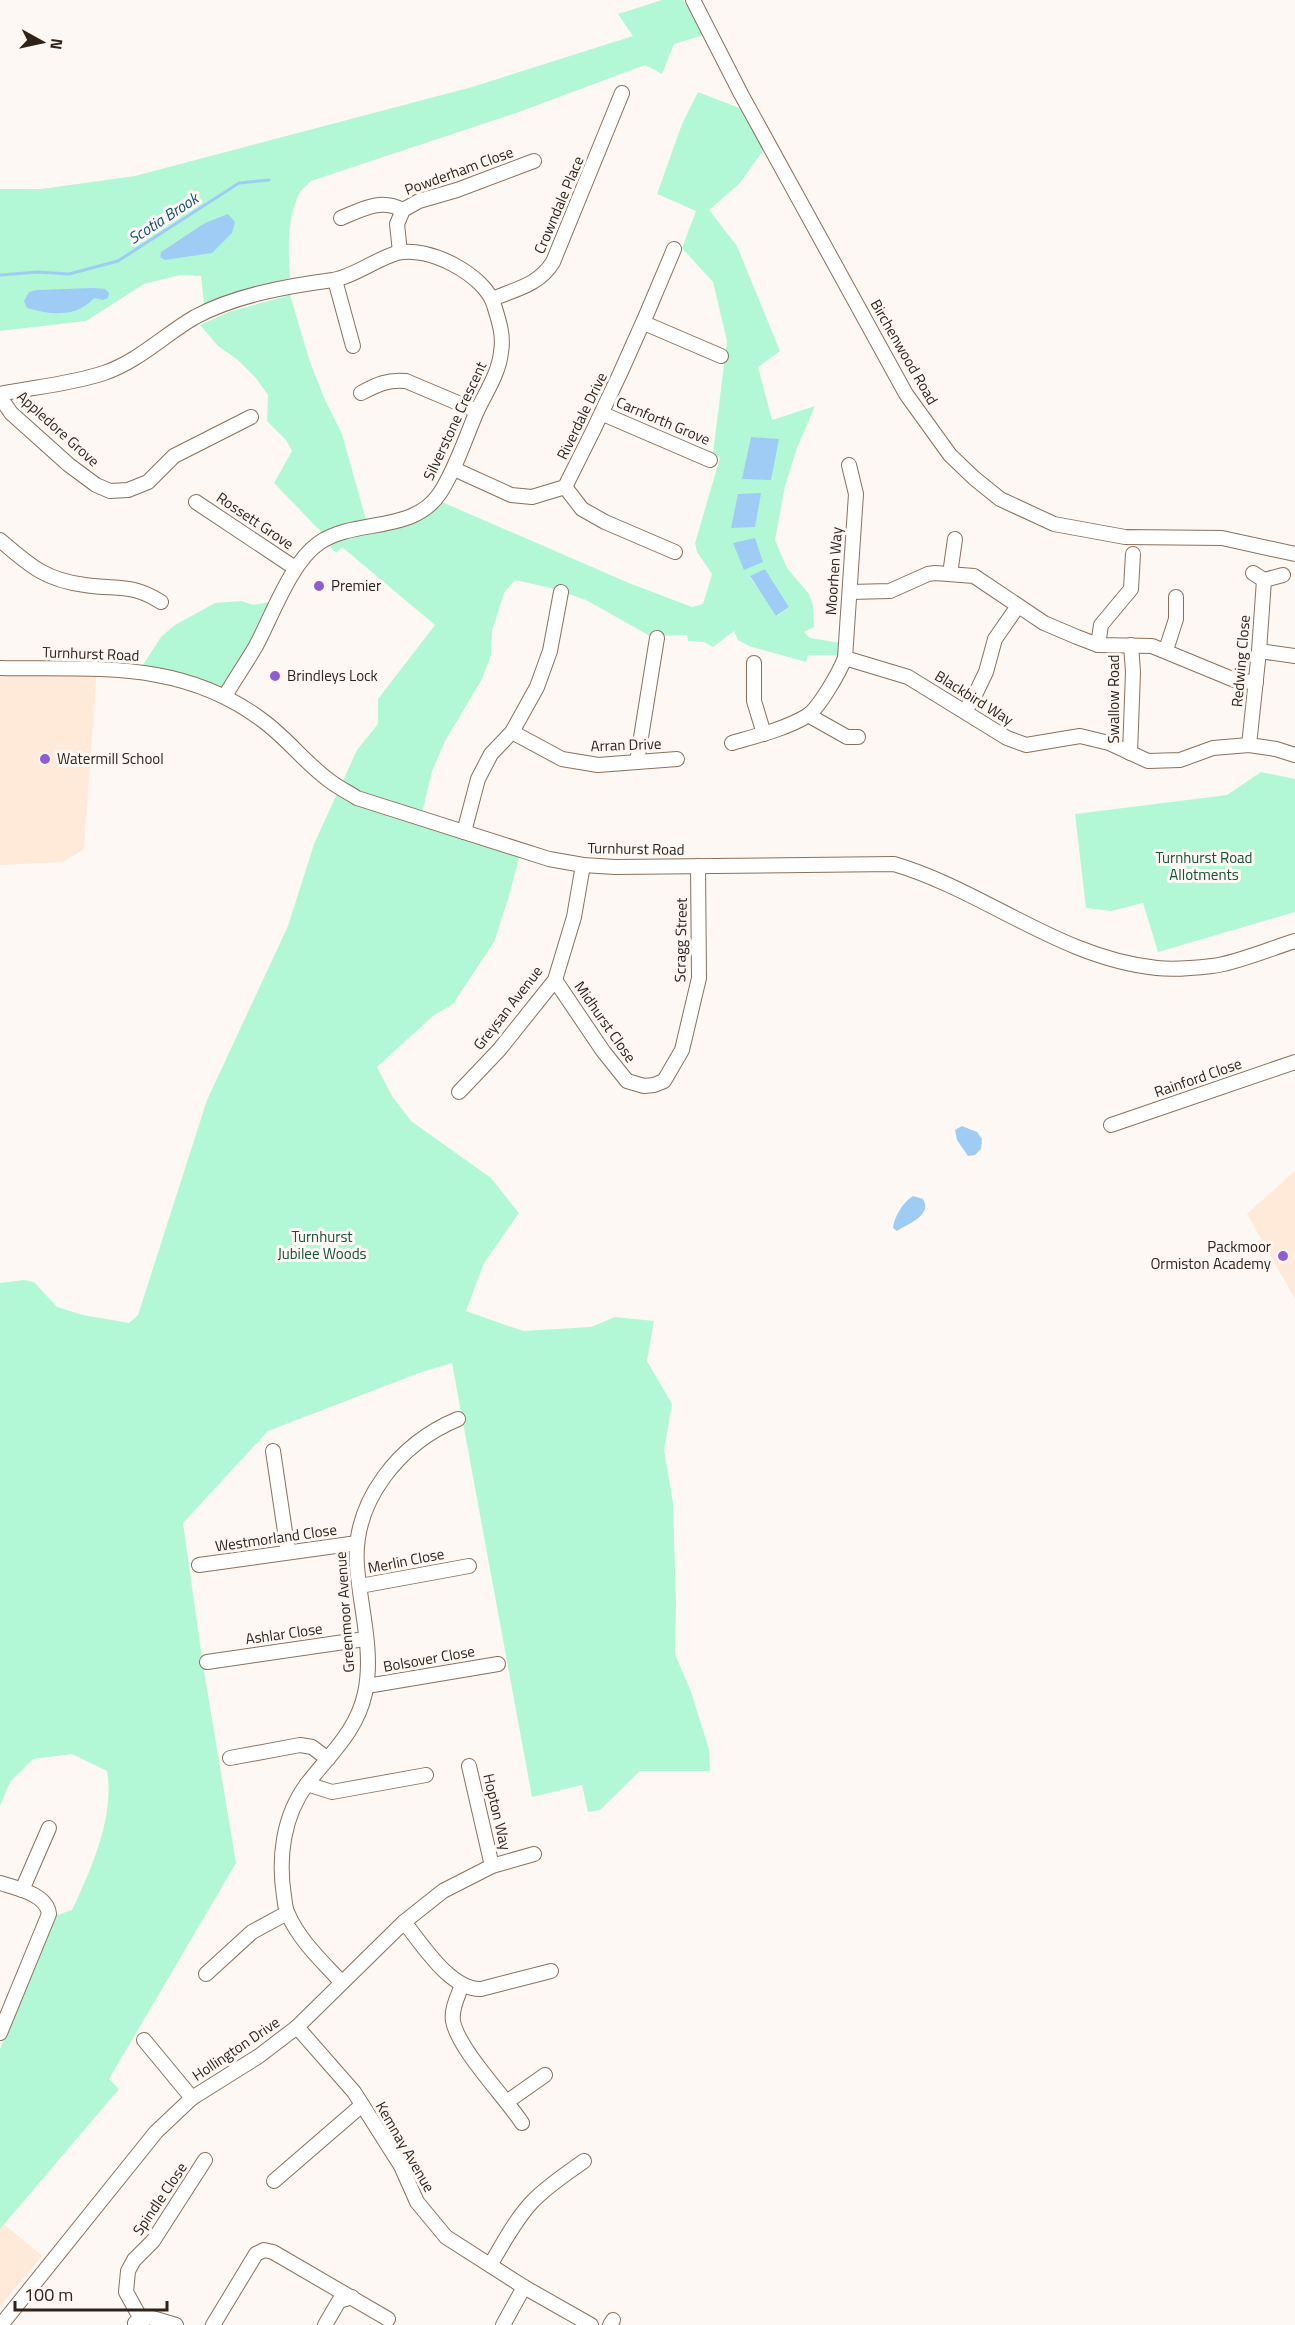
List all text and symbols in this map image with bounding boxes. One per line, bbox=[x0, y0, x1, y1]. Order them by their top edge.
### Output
north arrow bbox=[12, 12, 72, 72]
text: N bbox=[44, 37, 70, 51]
street label: Powderham Close bbox=[401, 140, 516, 201]
street label: Crowndale Place bbox=[528, 152, 589, 257]
water label: Scotia Brook bbox=[123, 185, 204, 250]
street label: Birchenwood Road bbox=[865, 295, 944, 409]
street label: Silverstone Crescent bbox=[417, 357, 492, 484]
street label: Riverdale Drive bbox=[550, 368, 613, 463]
street label: Appledore Grove bbox=[12, 385, 105, 472]
street label: Carnforth Grove bbox=[613, 390, 714, 451]
street label: Rossett Grove bbox=[212, 486, 299, 555]
street label: Moorhen Way bbox=[819, 526, 848, 616]
place label: Premier bbox=[331, 574, 381, 597]
marker: Premier bbox=[312, 579, 326, 593]
street label: Redwing Close bbox=[1225, 614, 1256, 708]
street label: Turnhurst Road bbox=[42, 640, 140, 667]
street label: Swallow Road bbox=[1102, 655, 1125, 743]
place label: Brindleys Lock bbox=[287, 664, 378, 687]
street label: Blackbird Way bbox=[930, 664, 1018, 731]
marker: Brindleys Lock bbox=[268, 669, 282, 683]
street label: Arran Drive bbox=[590, 732, 662, 757]
place label: Watermill School bbox=[57, 747, 164, 770]
marker: Watermill School bbox=[38, 752, 52, 766]
street label: Turnhurst Road bbox=[587, 836, 685, 861]
park label: Turnhurst Road Allotments bbox=[1155, 846, 1253, 886]
street label: Scragg Street bbox=[668, 897, 693, 983]
street label: Greysan Avenue bbox=[467, 961, 548, 1055]
street label: Midhurst Close bbox=[569, 976, 642, 1067]
street label: Rainford Close bbox=[1151, 1052, 1245, 1103]
park label: Turnhurst Jubilee Woods bbox=[277, 1225, 367, 1265]
place label: Packmoor Ormiston Academy bbox=[1150, 1235, 1271, 1275]
marker: Packmoor Ormiston Academy bbox=[1276, 1249, 1290, 1263]
street label: Westmorland Close bbox=[214, 1518, 338, 1557]
street label: Merlin Close bbox=[366, 1542, 446, 1579]
street label: Greenmoor Avenue bbox=[329, 1551, 360, 1673]
street label: Ashlar Close bbox=[244, 1617, 324, 1650]
street label: Bolsover Close bbox=[381, 1639, 477, 1678]
street label: Hopton Way bbox=[477, 1771, 517, 1853]
street label: Hollington Drive bbox=[187, 2011, 284, 2086]
street label: Kemnay Avenue bbox=[370, 2097, 441, 2196]
street label: Spindle Close bbox=[127, 2158, 193, 2240]
scale bar bbox=[15, 2274, 166, 2312]
text: 100 m bbox=[24, 2281, 73, 2308]

